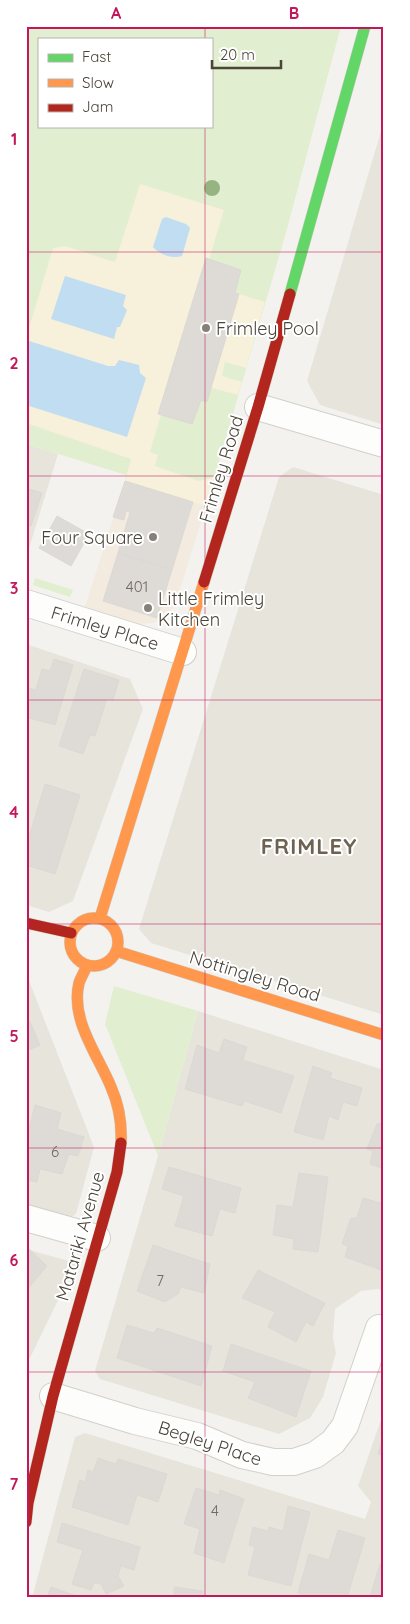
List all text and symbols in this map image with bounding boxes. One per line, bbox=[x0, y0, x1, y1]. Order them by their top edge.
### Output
text: A bbox=[111, 3, 122, 23]
text: B bbox=[289, 3, 299, 23]
legend bbox=[38, 38, 212, 128]
scale bar bbox=[212, 38, 281, 70]
text: 20 m bbox=[220, 45, 255, 64]
text: Fast bbox=[82, 47, 111, 66]
text: Slow bbox=[82, 73, 114, 92]
text: Jam bbox=[82, 97, 113, 116]
text: 1 bbox=[11, 129, 17, 149]
place label: Frimley Pool bbox=[216, 317, 319, 340]
marker: Frimley Pool bbox=[200, 322, 212, 334]
text: 2 bbox=[9, 353, 19, 373]
street label: Frimley Road bbox=[194, 413, 248, 525]
place label: Four Square bbox=[41, 526, 143, 549]
marker: Four Square bbox=[147, 531, 159, 543]
house number: 401 bbox=[126, 577, 148, 596]
text: 3 bbox=[10, 578, 18, 598]
place label: Little Frimley Kitchen bbox=[158, 587, 264, 631]
street label: Frimley Place bbox=[48, 601, 162, 655]
marker: Little Frimley Kitchen bbox=[142, 602, 154, 614]
text: 4 bbox=[9, 802, 19, 822]
district label: FRIMLEY bbox=[261, 832, 357, 860]
street label: Nottingley Road bbox=[187, 945, 323, 1007]
text: 5 bbox=[9, 1026, 19, 1046]
house number: 6 bbox=[51, 1142, 59, 1161]
street label: Matariki Avenue bbox=[51, 1169, 109, 1303]
text: 6 bbox=[10, 1250, 19, 1270]
house number: 7 bbox=[156, 1271, 164, 1290]
street label: Begley Place bbox=[155, 1415, 265, 1471]
text: 7 bbox=[10, 1474, 19, 1494]
house number: 4 bbox=[211, 1501, 219, 1520]

